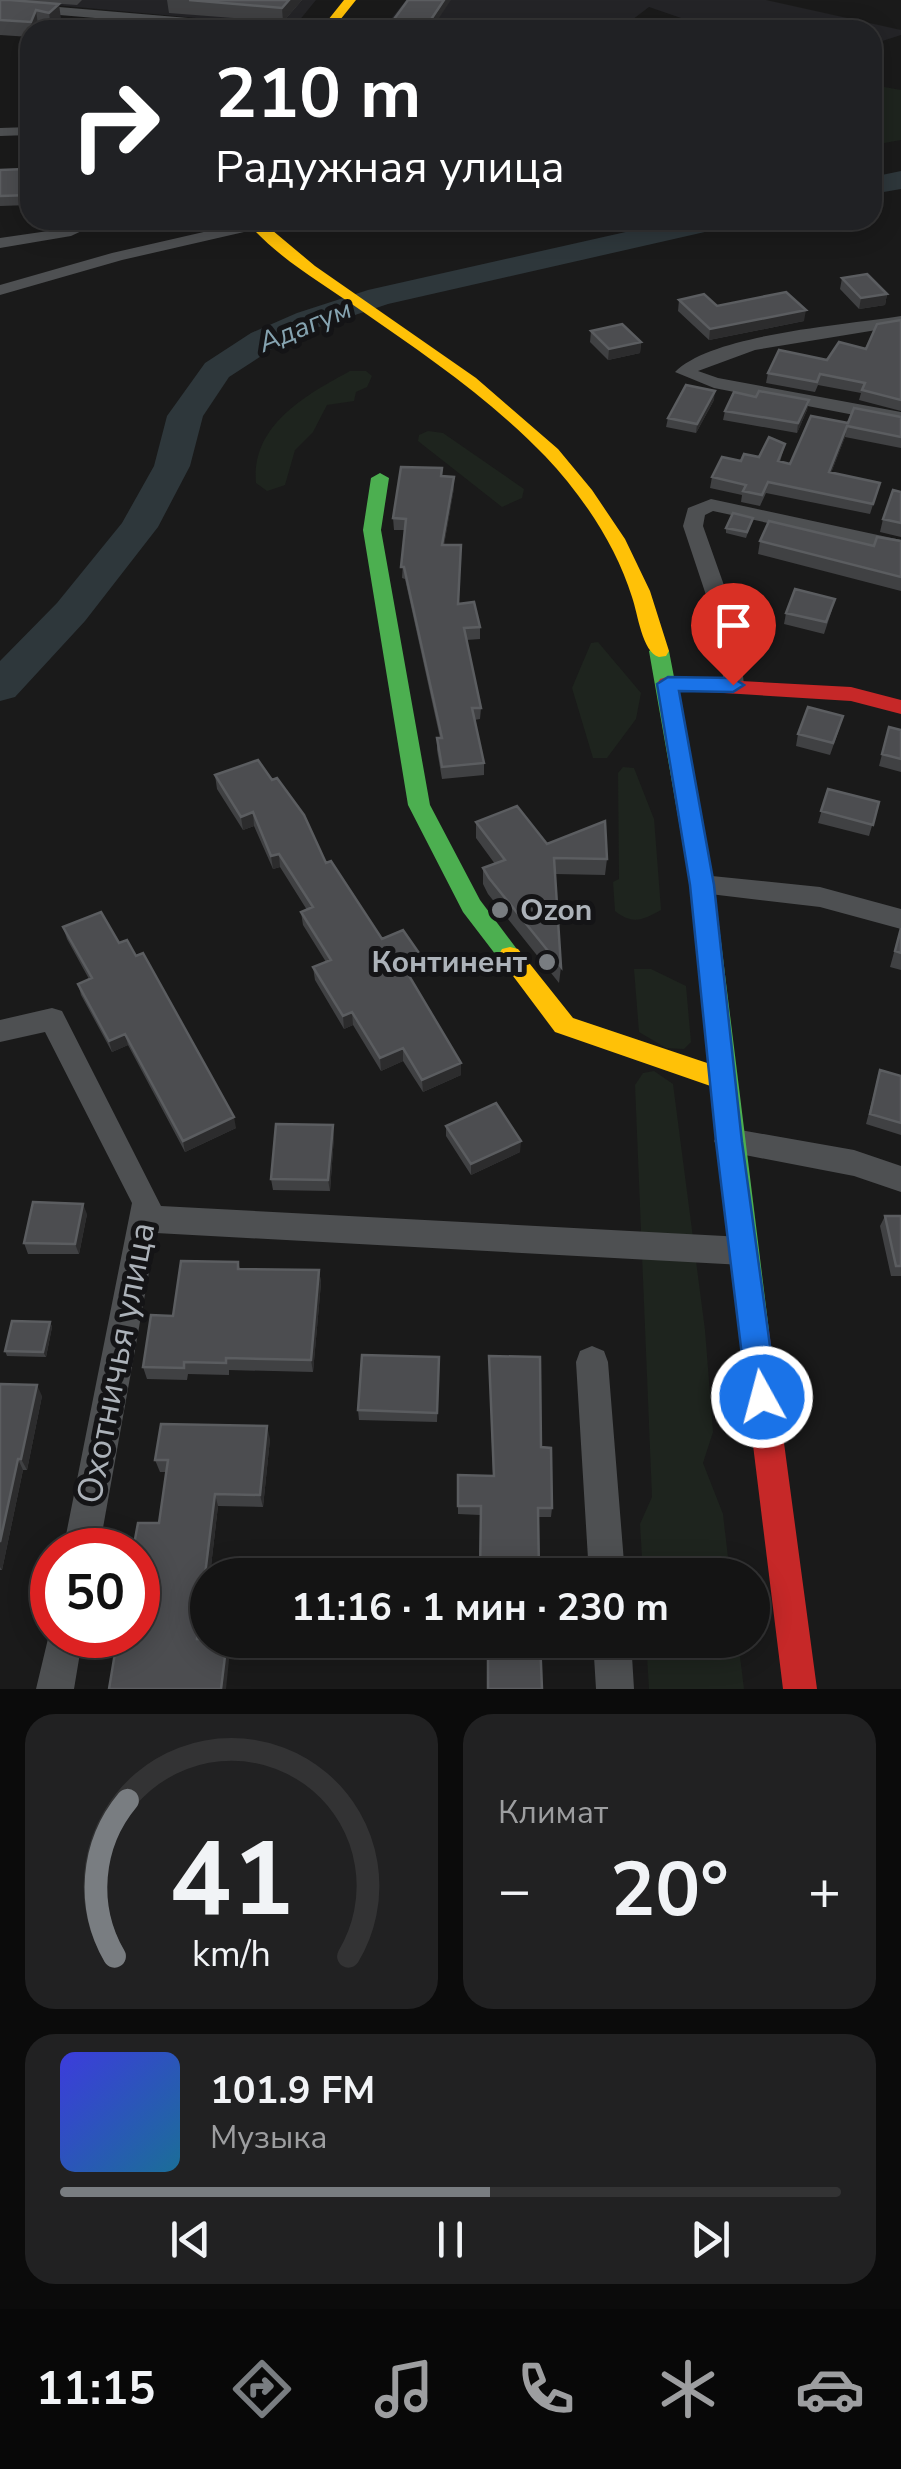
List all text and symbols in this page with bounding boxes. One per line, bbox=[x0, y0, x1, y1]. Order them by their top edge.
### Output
text: 210 m bbox=[215, 46, 421, 142]
icon: right bbox=[50, 60, 180, 190]
text: Радужная улица bbox=[215, 137, 565, 198]
water label: Адагум bbox=[252, 290, 357, 362]
pin bbox=[691, 583, 776, 686]
icon: arrive bbox=[706, 598, 761, 653]
place label: Ozon bbox=[520, 890, 592, 931]
marker: Ozon bbox=[489, 899, 511, 921]
place label: Континент bbox=[371, 942, 528, 983]
marker: Континент bbox=[536, 951, 558, 973]
street label: Охотничья улица bbox=[66, 1218, 166, 1508]
position arrow bbox=[710, 1345, 814, 1449]
speed limit sign: 50 bbox=[30, 1528, 160, 1658]
text: 11:16 · 1 мин · 230 m bbox=[291, 1582, 669, 1633]
text: Климат bbox=[498, 1791, 608, 1834]
text: 41 bbox=[169, 1809, 294, 1951]
text: 20° bbox=[610, 1839, 729, 1941]
text: − bbox=[498, 1853, 531, 1928]
text: + bbox=[808, 1853, 841, 1928]
text: km/h bbox=[192, 1930, 271, 1979]
text: 101.9 FM bbox=[210, 2065, 375, 2116]
text: Музыка bbox=[210, 2116, 327, 2159]
icon: previous bbox=[163, 2212, 218, 2267]
icon: pause bbox=[423, 2212, 478, 2267]
icon: next bbox=[683, 2212, 738, 2267]
icon: directions bbox=[227, 2354, 297, 2424]
icon: music bbox=[369, 2354, 439, 2424]
icon: phone bbox=[511, 2354, 581, 2424]
icon: climate bbox=[653, 2354, 723, 2424]
icon: car bbox=[795, 2354, 865, 2424]
text: 11:15 bbox=[36, 2359, 155, 2420]

